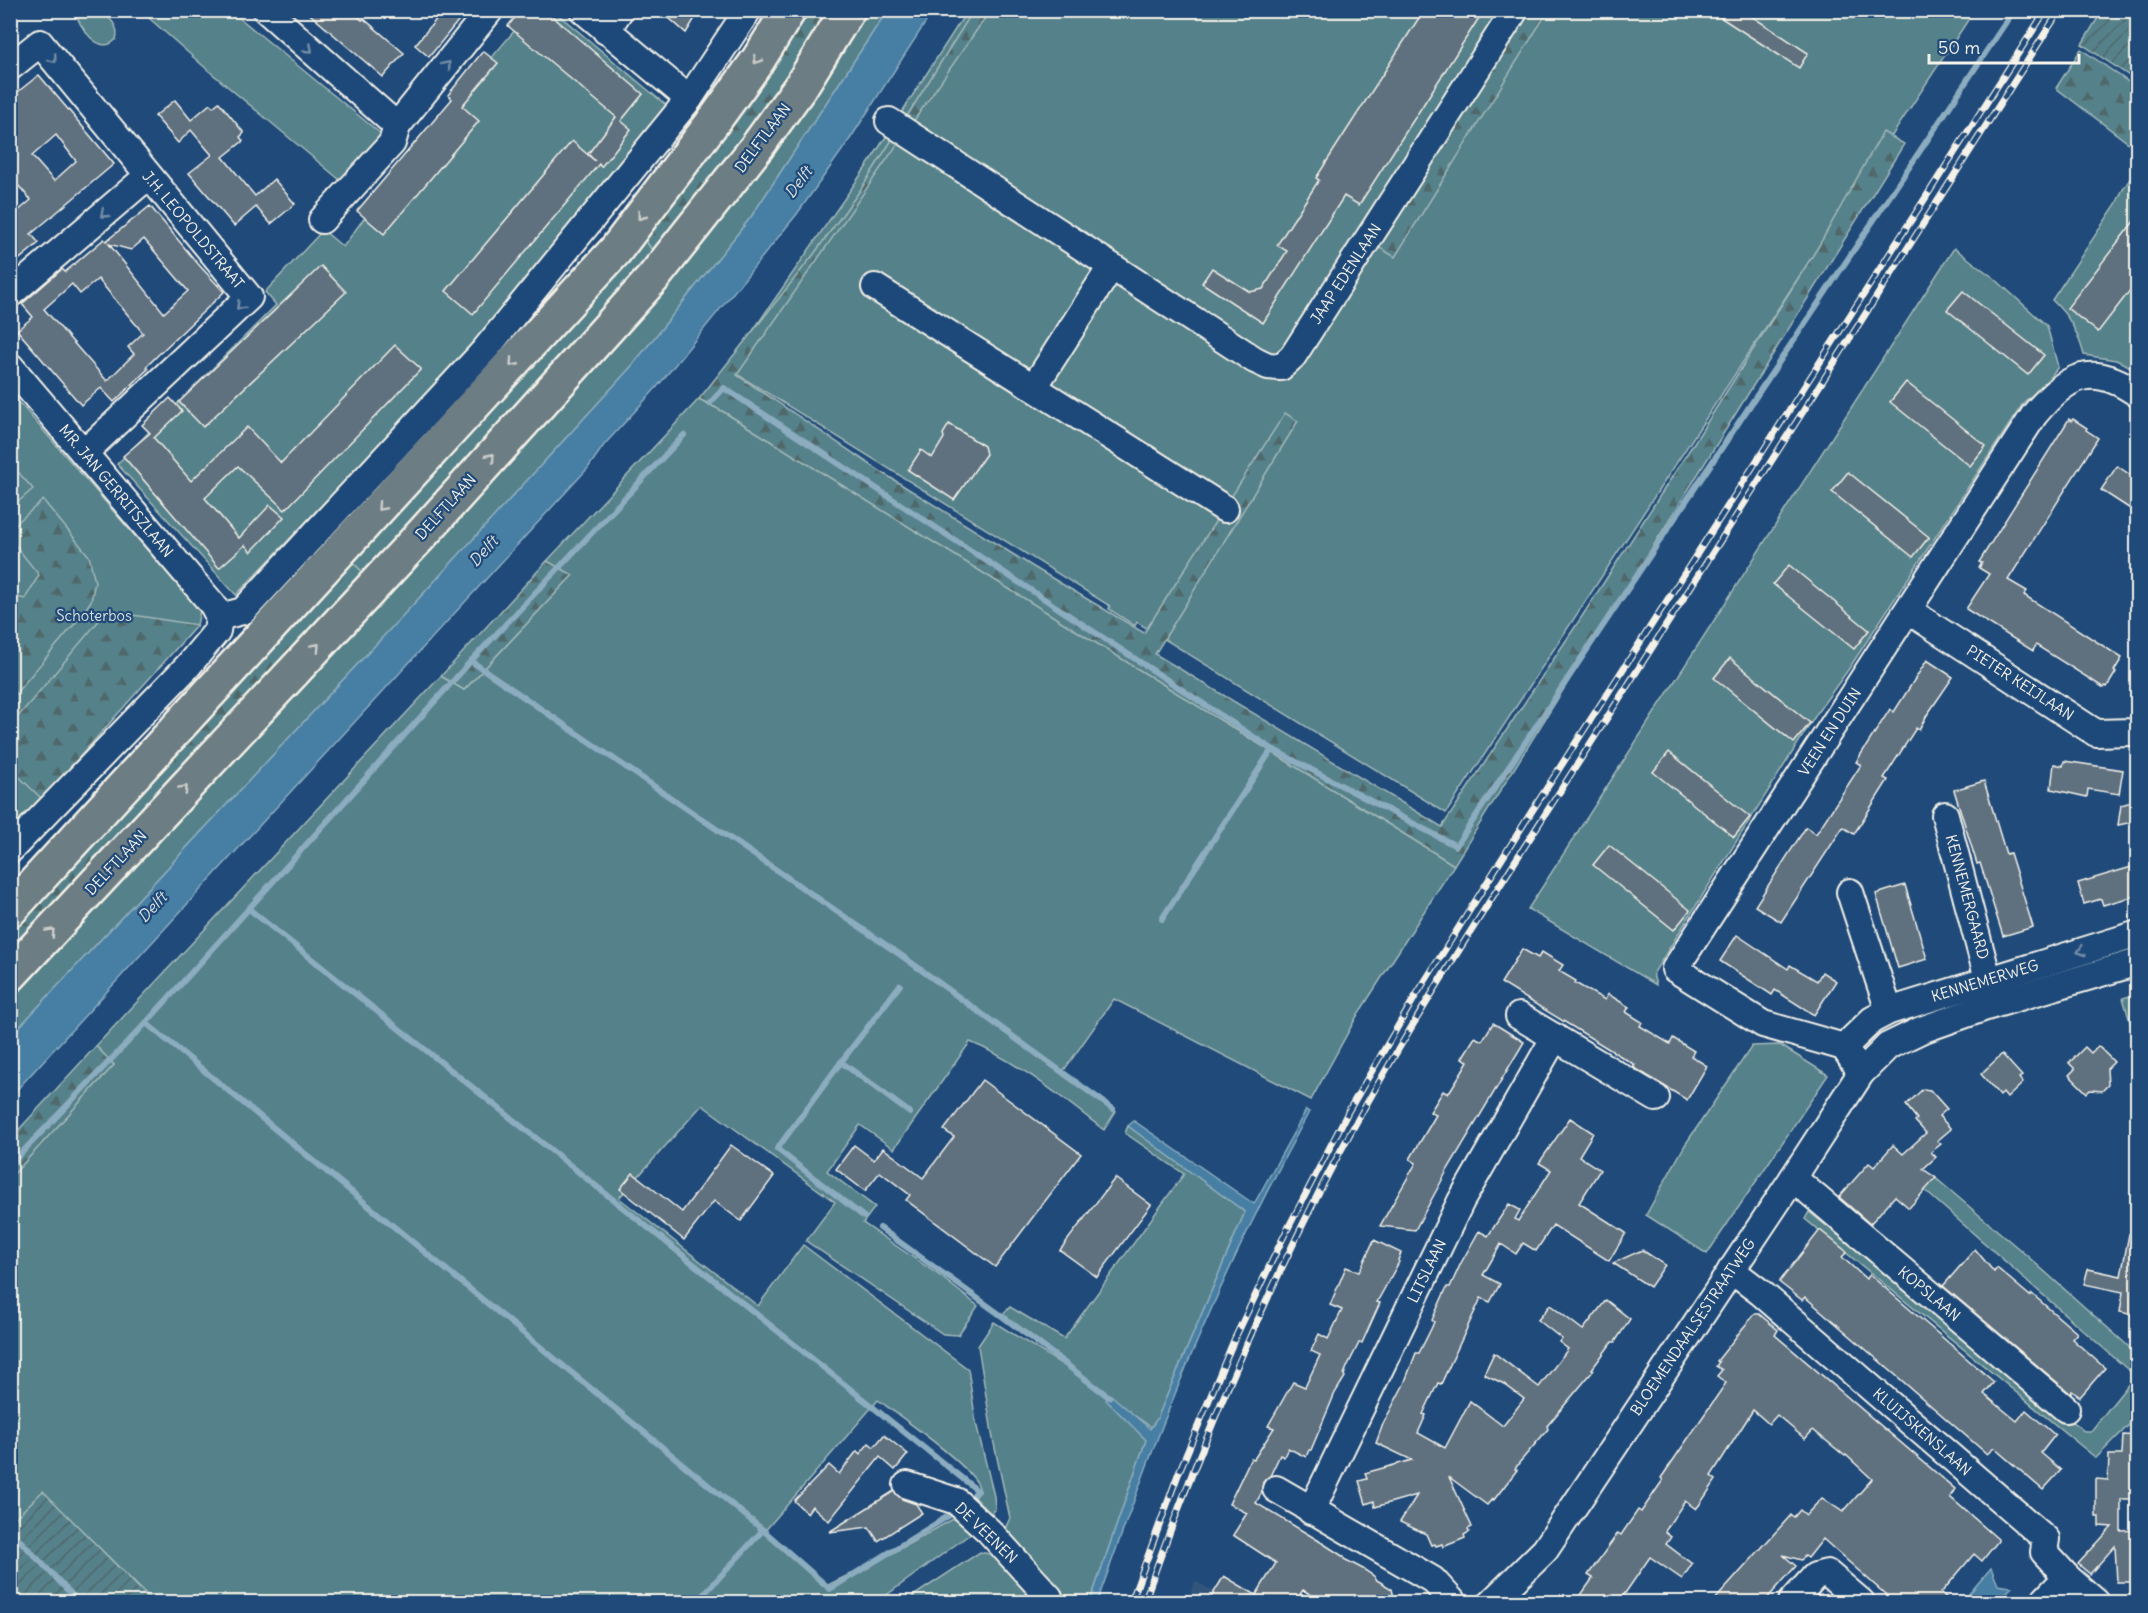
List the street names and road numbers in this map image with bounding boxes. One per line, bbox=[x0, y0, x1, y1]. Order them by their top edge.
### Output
street label: DELFTLAAN bbox=[730, 99, 795, 176]
street label: J.H. LEOPOLDSTRAAT bbox=[139, 167, 248, 293]
street label: JAAP EDENLAAN bbox=[1306, 220, 1385, 328]
street label: MR. JAN GERRITSZLAAN bbox=[55, 420, 177, 561]
street label: DELFTLAAN bbox=[411, 470, 480, 543]
street label: PIETER KEIJLAAN bbox=[1963, 641, 2078, 724]
street label: VEEN EN DUIN bbox=[1794, 684, 1865, 779]
street label: DELFTLAAN bbox=[81, 826, 150, 899]
street label: KENNEMERGAARD bbox=[1942, 832, 1993, 961]
street label: KENNEMERWEG bbox=[1929, 955, 2041, 1006]
street label: BLOEMENDAALSESTRAATWEG bbox=[1626, 1234, 1759, 1419]
street label: LITSLAAN bbox=[1403, 1236, 1450, 1306]
street label: KOPSLAAN bbox=[1894, 1262, 1964, 1325]
street label: KLUIJSKENSLAAN bbox=[1869, 1384, 1976, 1480]
street label: DE VEENEN bbox=[951, 1498, 1022, 1567]

